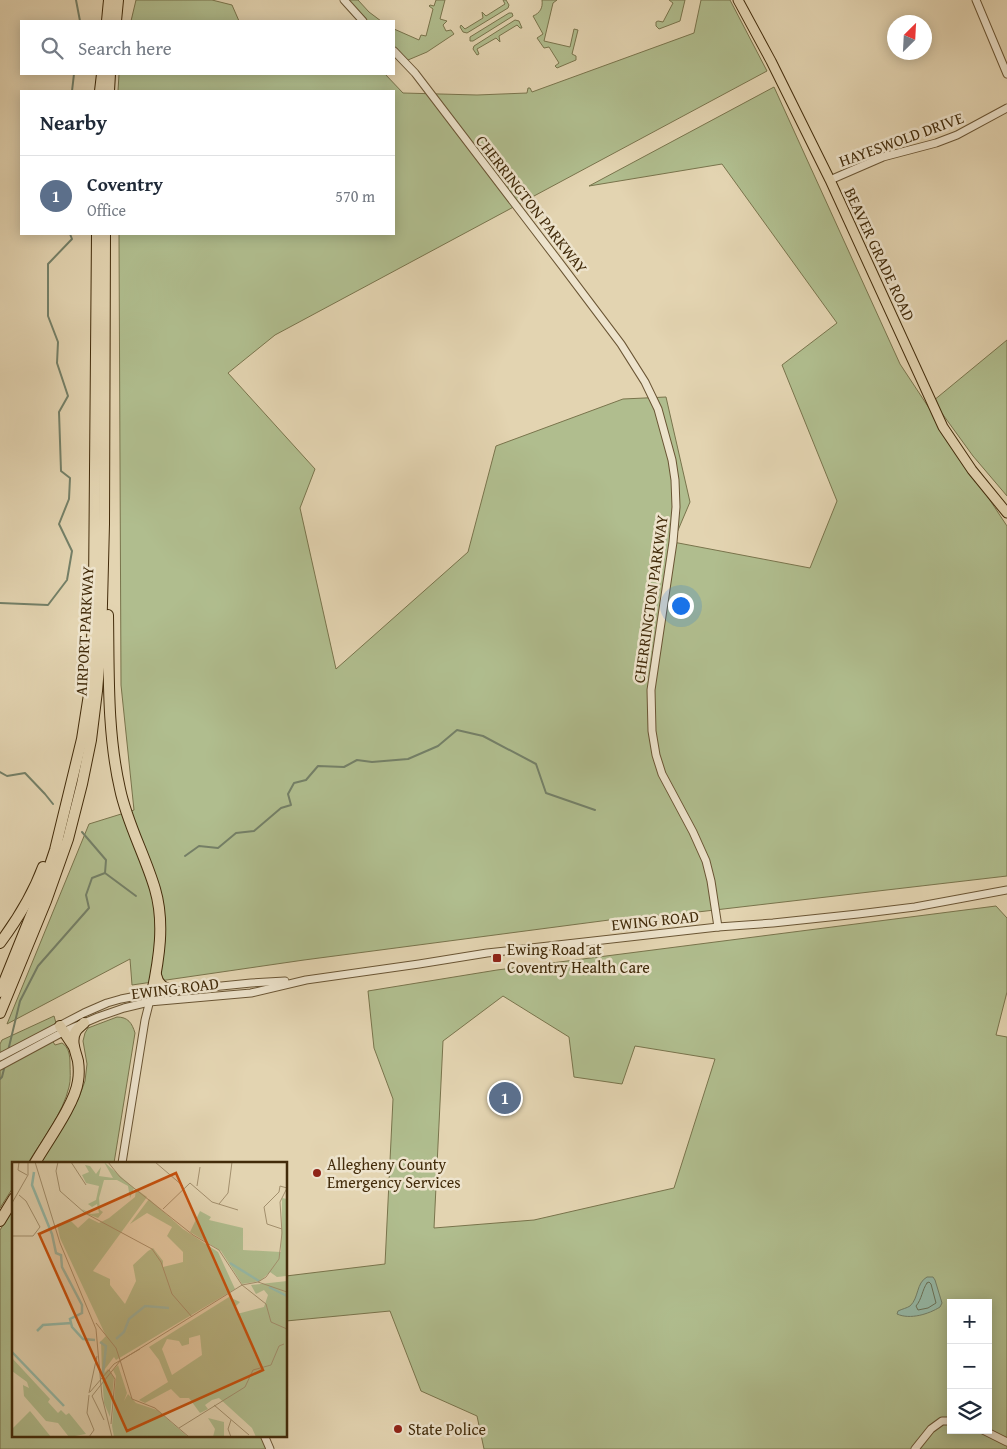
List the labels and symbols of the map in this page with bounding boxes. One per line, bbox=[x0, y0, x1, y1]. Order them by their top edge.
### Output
north arrow bbox=[887, 15, 932, 60]
street label: HAYESWOLD DRIVE bbox=[835, 105, 967, 173]
street label: CHERRINGTON PARKWAY bbox=[470, 130, 594, 279]
street label: BEAVER GRADE ROAD bbox=[839, 183, 922, 325]
street label: CHERRINGTON PARKWAY bbox=[626, 513, 674, 685]
street label: AIRPORT PARKWAY bbox=[69, 565, 99, 696]
your location bbox=[668, 593, 694, 619]
street label: EWING ROAD bbox=[610, 903, 700, 937]
place label: Ewing Road at Coventry Health Care bbox=[507, 937, 650, 979]
marker: Ewing Road at Coventry Health Care bbox=[491, 952, 503, 964]
street label: EWING ROAD bbox=[130, 971, 220, 1005]
pin: 1 bbox=[489, 1079, 521, 1117]
place label: Allegheny County Emergency Services bbox=[327, 1152, 461, 1194]
inset map bbox=[12, 1162, 288, 1436]
marker: Allegheny County Emergency Services bbox=[311, 1167, 323, 1179]
place label: State Police bbox=[408, 1417, 486, 1441]
marker: State Police bbox=[392, 1423, 404, 1435]

